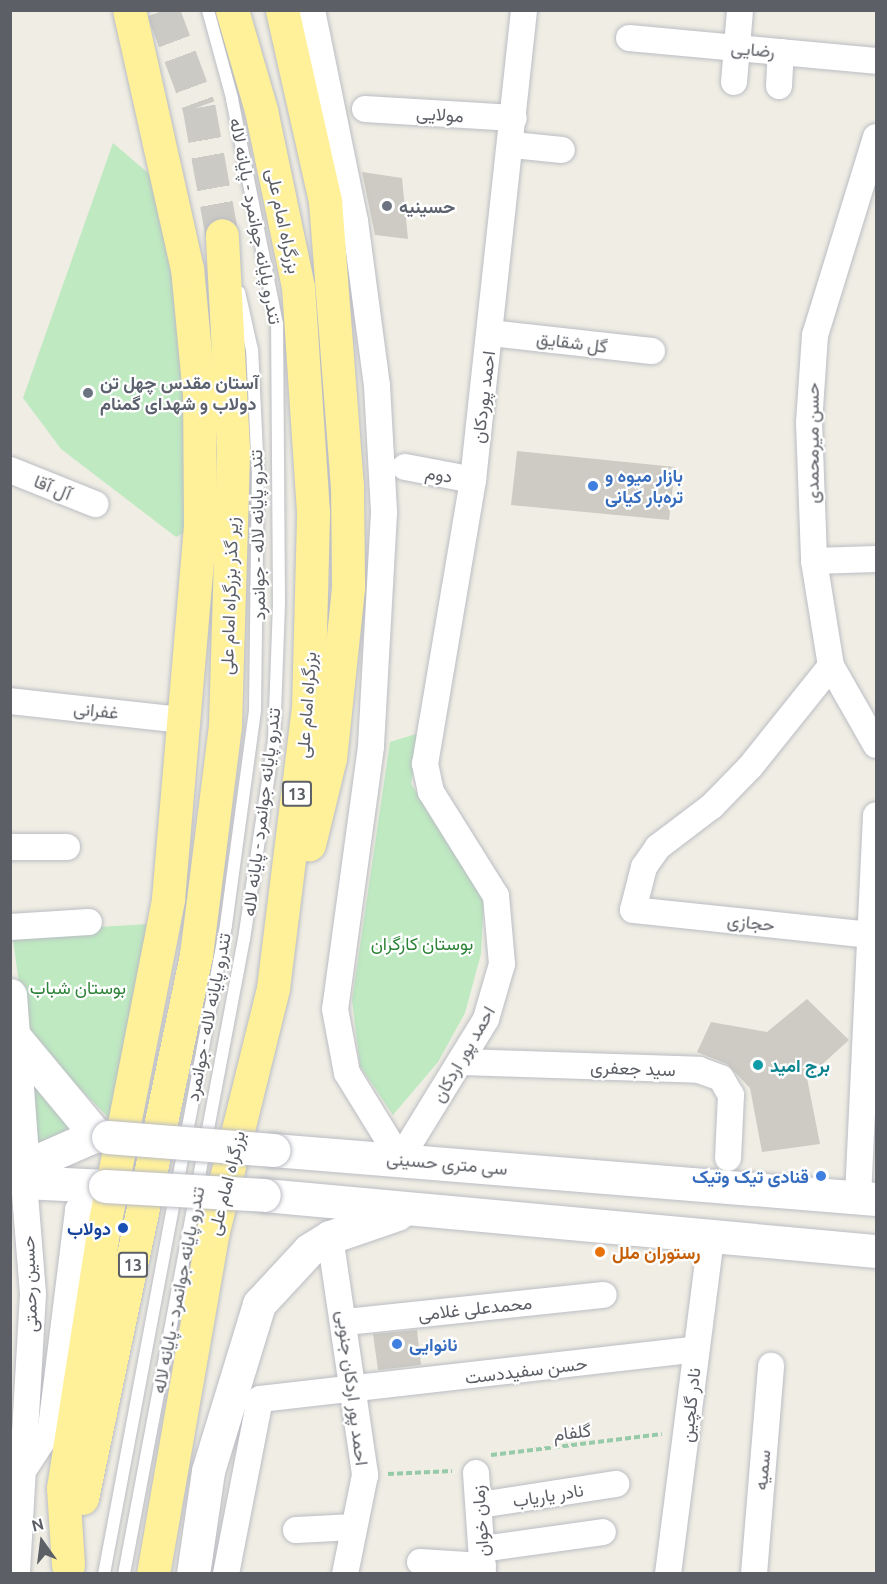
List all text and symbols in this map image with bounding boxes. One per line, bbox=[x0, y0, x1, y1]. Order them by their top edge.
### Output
street label: رضایی bbox=[730, 36, 776, 62]
street label: مولایی bbox=[416, 102, 464, 126]
street label: تندرو پایانه جوانمرد - پایانه لاله bbox=[225, 116, 287, 326]
street label: بزرگراه امام علی bbox=[262, 166, 306, 276]
place label: حسینیه bbox=[399, 195, 455, 217]
marker: حسینیه bbox=[380, 199, 394, 213]
street label: گل شقایق bbox=[535, 327, 609, 357]
street label: احمد پوردکان bbox=[467, 350, 499, 444]
place label: آستان مقدس چهل تن دولاب و شهدای گمنام bbox=[100, 372, 259, 415]
street label: حسن میرمحمدی bbox=[801, 382, 823, 504]
marker: آستان مقدس چهل تن دولاب و شهدای گمنام bbox=[81, 386, 95, 400]
street label: تندرو پایانه لاله - جوانمرد bbox=[245, 449, 269, 621]
street label: دوم bbox=[424, 461, 454, 487]
place label: بازار میوه و تره‌بار کیانی bbox=[605, 465, 683, 508]
street label: آل آقا bbox=[31, 470, 75, 504]
marker: بازار میوه و تره‌بار کیانی bbox=[586, 479, 600, 493]
street label: زیر گذر بزرگراه امام علی bbox=[215, 517, 243, 675]
street label: بزرگراه امام علی bbox=[291, 651, 321, 759]
street label: غفرانی bbox=[72, 697, 120, 723]
street label: تندرو پایانه جوانمرد - پایانه لاله bbox=[237, 706, 285, 918]
road number: 13 bbox=[280, 781, 314, 807]
street label: حجازی bbox=[726, 909, 776, 935]
street label: تندرو پایانه لاله - جوانمرد bbox=[181, 931, 235, 1103]
park label: بوستان کارگران bbox=[371, 932, 473, 954]
park label: بوستان شباب bbox=[30, 976, 126, 998]
street label: احمد پور اردکان bbox=[427, 1002, 499, 1106]
place label: برج امید bbox=[770, 1054, 830, 1076]
street label: سید جعفری bbox=[590, 1056, 676, 1080]
marker: برج امید bbox=[751, 1058, 765, 1072]
street label: بزرگراه امام علی bbox=[203, 1128, 249, 1238]
street label: سی متری حسینی bbox=[386, 1147, 508, 1179]
place label: قنادی تیک وتیک bbox=[692, 1165, 809, 1187]
marker: قنادی تیک وتیک bbox=[814, 1169, 828, 1183]
street label: تندرو پایانه جوانمرد - پایانه لاله bbox=[147, 1185, 209, 1395]
place label: دولاب bbox=[67, 1217, 111, 1239]
marker: دولاب bbox=[116, 1221, 130, 1235]
street label: حسین رحمتی bbox=[17, 1235, 41, 1333]
place label: رستوران ملل bbox=[612, 1241, 701, 1263]
marker: رستوران ملل bbox=[593, 1245, 607, 1259]
road number: 13 bbox=[116, 1252, 150, 1278]
street label: محمدعلی غلامی bbox=[417, 1291, 533, 1325]
street label: احمد پور اردکان جنوبی bbox=[333, 1309, 373, 1467]
place label: نانوایی bbox=[409, 1333, 457, 1355]
marker: نانوایی bbox=[390, 1337, 404, 1351]
street label: حسن سفیددست bbox=[464, 1352, 588, 1388]
street label: نادر گلچین bbox=[675, 1367, 705, 1443]
street label: گلفام bbox=[552, 1419, 592, 1445]
street label: سمیه bbox=[749, 1449, 775, 1491]
street label: نادر یاریاب bbox=[511, 1479, 585, 1511]
street label: زمان خوان bbox=[467, 1484, 493, 1558]
north arrow bbox=[12, 1512, 72, 1572]
text: N bbox=[30, 1514, 46, 1535]

